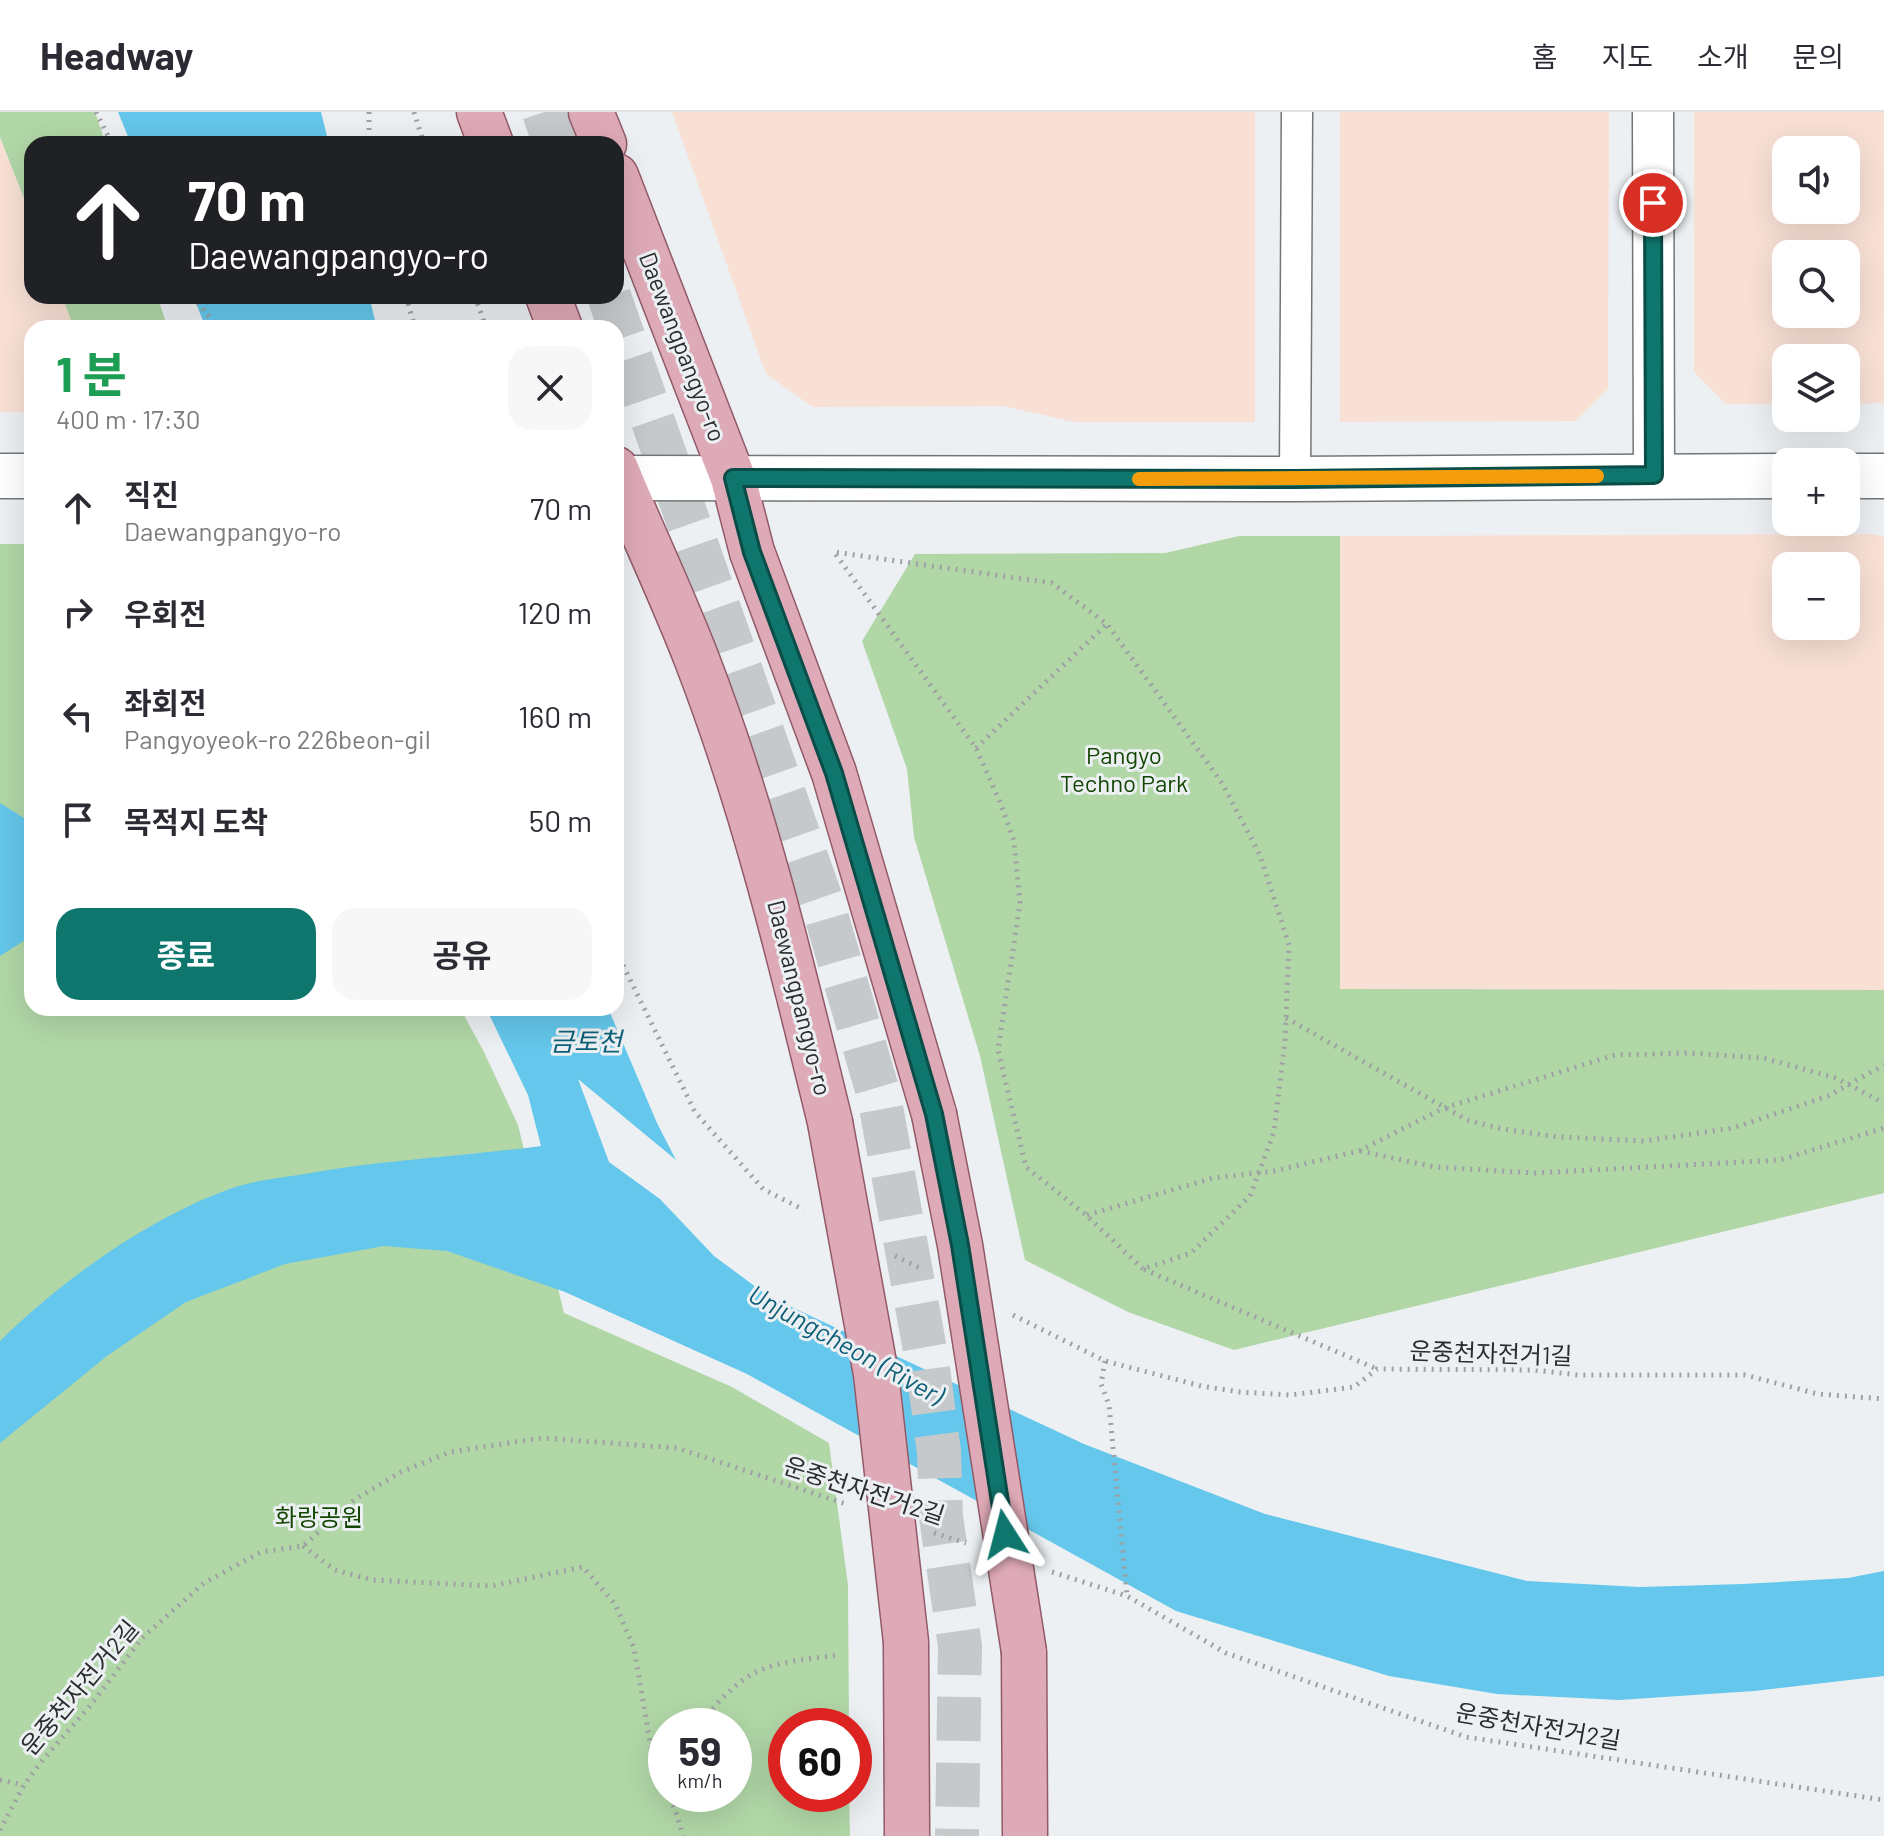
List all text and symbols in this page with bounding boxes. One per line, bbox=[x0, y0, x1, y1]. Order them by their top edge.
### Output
text: Headway bbox=[40, 32, 193, 78]
text: 홈 bbox=[1532, 39, 1557, 73]
text: 지도 bbox=[1601, 39, 1653, 73]
text: 소개 bbox=[1697, 39, 1748, 73]
text: 문의 bbox=[1792, 39, 1844, 73]
map controls bbox=[1772, 136, 1860, 640]
button: sound bbox=[1772, 136, 1860, 224]
text: 70 m bbox=[188, 165, 306, 232]
icon: ahead bbox=[56, 168, 160, 272]
pin bbox=[1619, 169, 1687, 237]
icon: arrive bbox=[1631, 181, 1675, 225]
text: Daewangpangyo-ro bbox=[188, 233, 489, 276]
button: search bbox=[1772, 240, 1860, 328]
street label: Daewangpangyo-ro bbox=[634, 248, 733, 445]
text: 1 분 bbox=[56, 344, 127, 402]
button: layers bbox=[1772, 344, 1860, 432]
button: close bbox=[508, 346, 592, 430]
text: 400 m · 17:30 bbox=[56, 403, 201, 434]
button: + bbox=[1772, 448, 1860, 536]
text: 직진 bbox=[124, 476, 179, 512]
icon: ahead bbox=[56, 486, 100, 530]
text: 70 m bbox=[530, 490, 592, 526]
text: Daewangpangyo-ro bbox=[124, 515, 341, 546]
button: − bbox=[1772, 552, 1860, 640]
icon: right bbox=[56, 590, 100, 634]
text: 120 m bbox=[518, 594, 592, 630]
text: 우회전 bbox=[124, 595, 207, 631]
text: 좌회전 bbox=[124, 684, 207, 720]
icon: left bbox=[56, 694, 100, 738]
text: 160 m bbox=[518, 698, 592, 734]
text: Pangyoyeok-ro 226beon-gil bbox=[124, 723, 431, 754]
park label: Pangyo Techno Park bbox=[1060, 740, 1188, 797]
icon: arrive bbox=[56, 798, 100, 842]
text: 50 m bbox=[529, 802, 592, 838]
text: 목적지 도착 bbox=[124, 803, 268, 839]
street label: Daewangpangyo-ro bbox=[762, 897, 839, 1099]
button: 종료 bbox=[56, 908, 316, 1000]
button: 공유 bbox=[332, 908, 592, 1000]
water label: 금토천 bbox=[550, 1025, 625, 1056]
water label: Unjungcheon (River) bbox=[744, 1277, 951, 1411]
street label: 운중천자전거1길 bbox=[1409, 1335, 1573, 1370]
street label: 운중천자전거2길 bbox=[780, 1450, 949, 1529]
position arrow bbox=[963, 1492, 1047, 1576]
park label: 화랑공원 bbox=[275, 1502, 363, 1531]
street label: 운중천자전거2길 bbox=[14, 1614, 144, 1760]
street label: 운중천자전거2길 bbox=[1453, 1697, 1623, 1754]
speed limit sign: 60 bbox=[768, 1708, 872, 1812]
text: 59 bbox=[679, 1726, 721, 1774]
text: km/h bbox=[677, 1768, 723, 1792]

